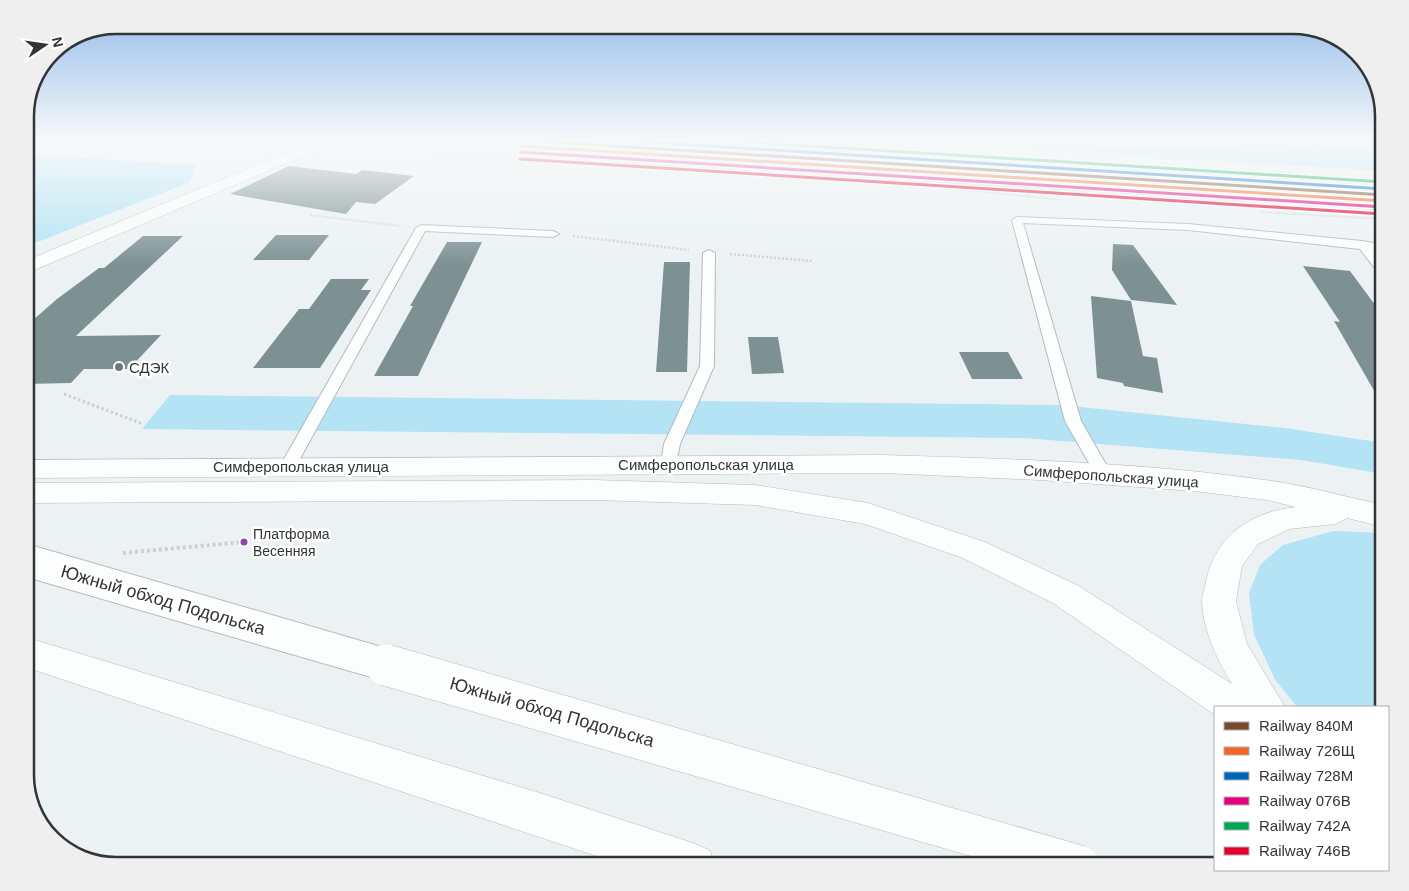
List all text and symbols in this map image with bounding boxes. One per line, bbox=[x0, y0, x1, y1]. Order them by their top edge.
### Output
north arrow bbox=[20, 20, 70, 70]
text: N bbox=[49, 35, 67, 49]
place label: СДЭК bbox=[129, 359, 169, 376]
marker: СДЭК bbox=[113, 361, 125, 373]
street label: Симферопольская улица bbox=[618, 456, 795, 473]
street label: Симферопольская улица bbox=[213, 458, 390, 475]
street label: Симферопольская улица bbox=[1023, 461, 1200, 491]
place label: Платформа Весенняя bbox=[253, 526, 330, 559]
marker: Платформа Весенняя bbox=[239, 537, 249, 547]
street label: Южный обход Подольска bbox=[59, 561, 268, 639]
street label: Южный обход Подольска bbox=[448, 673, 657, 751]
legend bbox=[1214, 706, 1389, 871]
text: Railway 840М bbox=[1259, 717, 1353, 734]
text: Railway 726Щ bbox=[1259, 742, 1355, 759]
text: Railway 728М bbox=[1259, 767, 1353, 784]
text: Railway 076В bbox=[1259, 792, 1351, 809]
text: Railway 742А bbox=[1259, 817, 1351, 834]
text: Railway 746В bbox=[1259, 842, 1351, 859]

